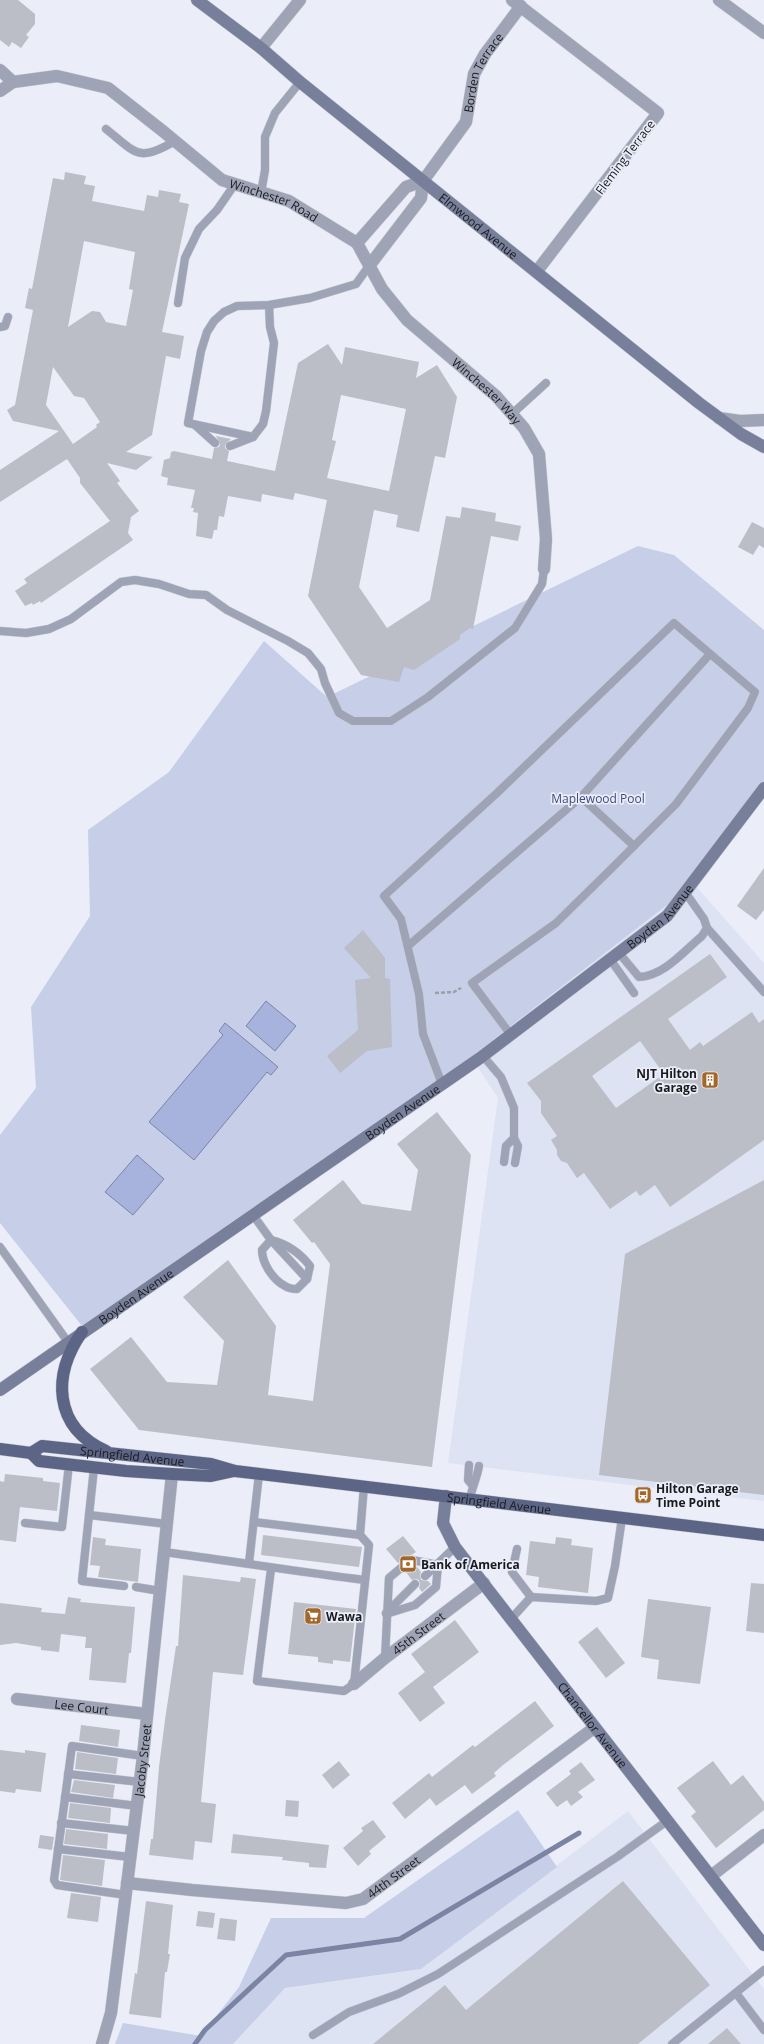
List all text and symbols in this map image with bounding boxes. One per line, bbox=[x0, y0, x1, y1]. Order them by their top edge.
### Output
street label: Borden Terrace bbox=[459, 29, 507, 114]
street label: Fleming Terrace bbox=[591, 116, 659, 198]
street label: Winchester Road bbox=[228, 174, 322, 226]
street label: Elmwood Avenue bbox=[436, 189, 522, 263]
street label: Winchester Way bbox=[449, 354, 526, 428]
park label: Maplewood Pool bbox=[551, 790, 645, 807]
street label: Boyden Avenue bbox=[623, 880, 697, 952]
place label: NJT Hilton Garage bbox=[636, 1065, 697, 1096]
building icon: NJT Hilton Garage bbox=[700, 1070, 720, 1090]
street label: Boyden Avenue bbox=[361, 1080, 443, 1144]
street label: Boyden Avenue bbox=[95, 1264, 177, 1328]
street label: Springfield Avenue bbox=[79, 1442, 186, 1470]
place label: Hilton Garage Time Point bbox=[656, 1480, 739, 1511]
bus stop icon: Hilton Garage Time Point bbox=[633, 1485, 653, 1505]
street label: Springfield Avenue bbox=[446, 1488, 552, 1518]
bank icon: Bank of America bbox=[398, 1554, 418, 1574]
place label: Bank of America bbox=[421, 1556, 520, 1573]
supermarket icon: Wawa bbox=[303, 1606, 323, 1626]
street label: 45th Street bbox=[388, 1607, 448, 1658]
place label: Wawa bbox=[326, 1608, 362, 1625]
street label: Chancellor Avenue bbox=[554, 1678, 632, 1771]
street label: Lee Court bbox=[54, 1695, 109, 1718]
street label: Jacoby Street bbox=[129, 1723, 155, 1798]
street label: 44th Street bbox=[363, 1851, 423, 1902]

